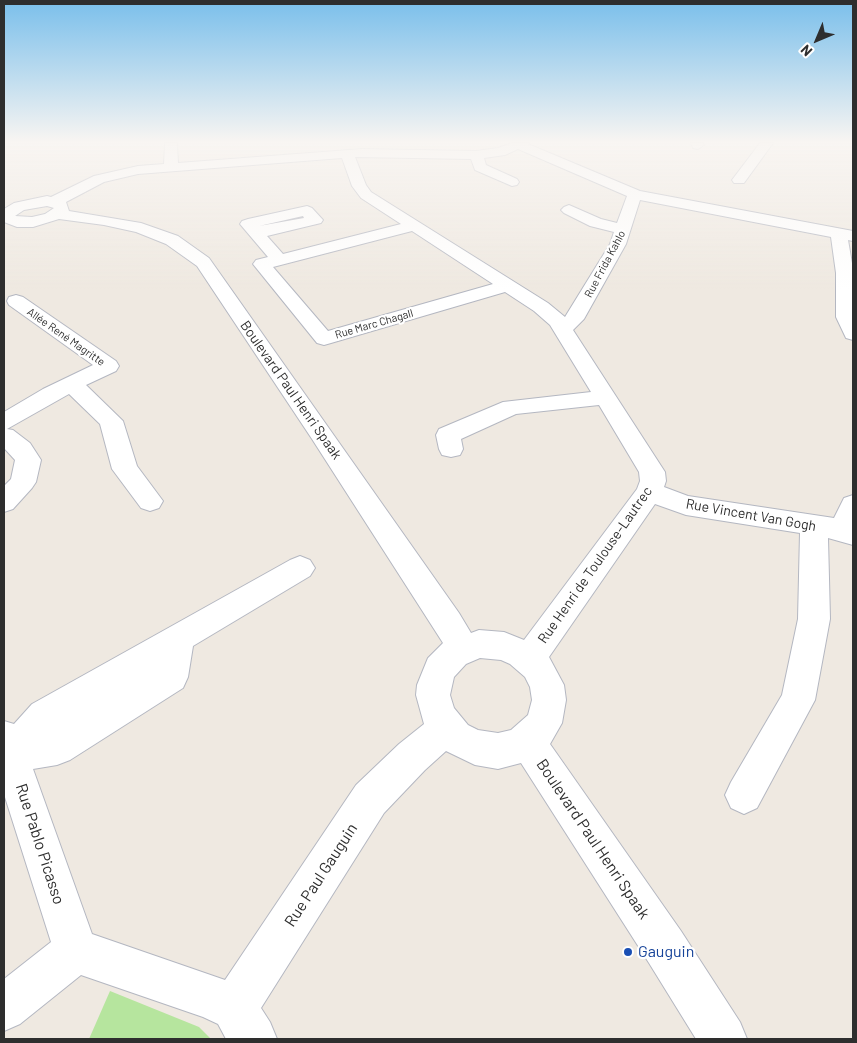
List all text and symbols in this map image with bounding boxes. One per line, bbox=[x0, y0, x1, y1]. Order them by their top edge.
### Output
north arrow bbox=[792, 15, 842, 65]
text: N bbox=[797, 42, 815, 60]
street label: Rue Frida Kahlo bbox=[582, 228, 628, 300]
street label: Allée René Magritte bbox=[25, 305, 107, 369]
street label: Rue Marc Chagall bbox=[333, 307, 415, 341]
street label: Boulevard Paul Henri Spaak bbox=[237, 317, 345, 463]
street label: Rue Henri de Toulouse-Lautrec bbox=[534, 483, 656, 647]
street label: Rue Vincent Van Gogh bbox=[685, 495, 817, 535]
street label: Boulevard Paul Henri Spaak bbox=[532, 755, 654, 923]
street label: Rue Pablo Picasso bbox=[11, 781, 69, 907]
street label: Rue Paul Gauguin bbox=[280, 820, 362, 930]
place label: Gauguin bbox=[638, 942, 694, 962]
marker: Gauguin bbox=[622, 946, 634, 958]

